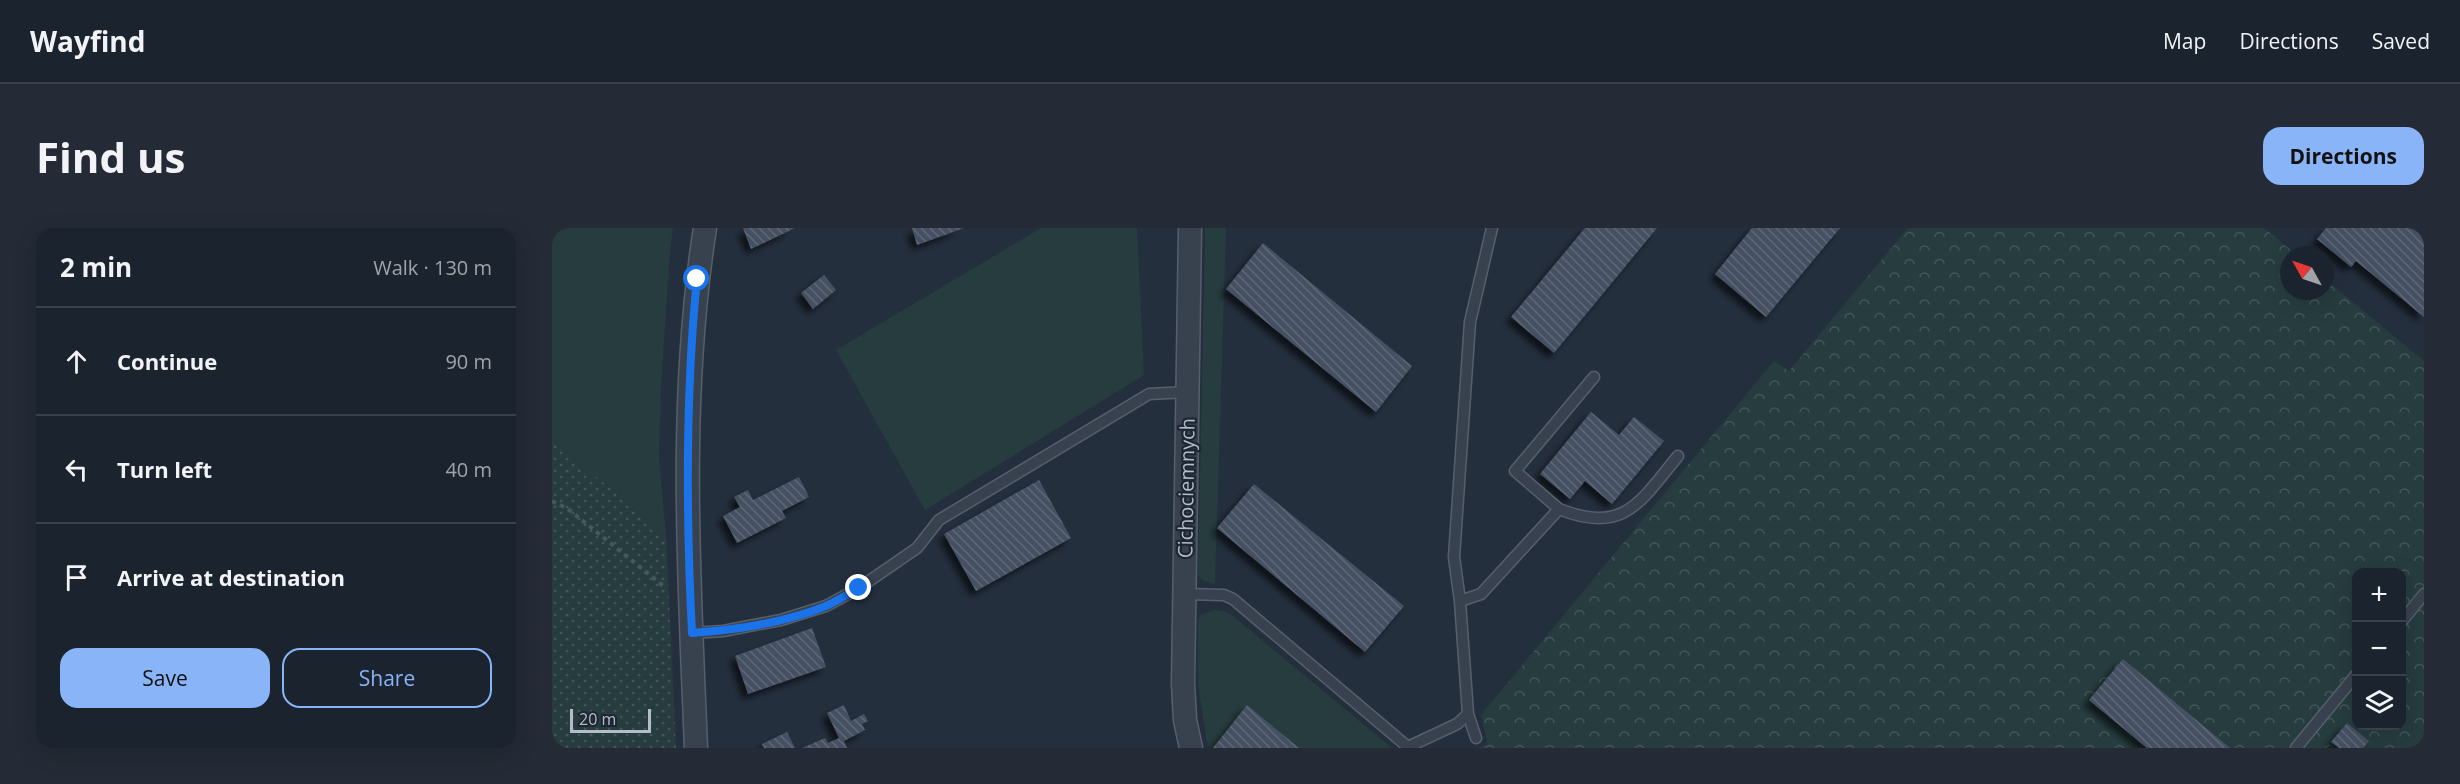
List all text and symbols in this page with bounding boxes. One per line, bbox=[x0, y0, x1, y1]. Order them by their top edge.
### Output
text: Wayfind bbox=[30, 22, 145, 60]
text: Map bbox=[2163, 27, 2206, 55]
text: Directions bbox=[2239, 27, 2339, 55]
text: Saved bbox=[2372, 27, 2430, 55]
button: Directions bbox=[2263, 127, 2424, 185]
text: Find us bbox=[36, 128, 185, 185]
north arrow bbox=[2280, 246, 2334, 300]
text: 2 min bbox=[60, 249, 132, 285]
text: Walk · 130 m bbox=[373, 254, 492, 281]
route start bbox=[683, 265, 709, 291]
icon: ahead bbox=[60, 345, 93, 378]
text: Continue bbox=[117, 346, 217, 376]
text: 90 m bbox=[445, 348, 492, 375]
street label: Cichociemnych bbox=[1171, 418, 1201, 558]
icon: left bbox=[60, 453, 93, 486]
text: Turn left bbox=[117, 454, 212, 484]
text: 40 m bbox=[445, 456, 492, 483]
icon: arrive bbox=[60, 561, 93, 594]
text: Arrive at destination bbox=[117, 562, 345, 592]
map controls bbox=[2352, 568, 2406, 730]
button: + bbox=[2352, 568, 2406, 622]
route end bbox=[845, 574, 871, 600]
button: − bbox=[2352, 622, 2406, 676]
button: Save bbox=[60, 648, 270, 708]
button: Share bbox=[282, 648, 492, 708]
button: layers bbox=[2352, 676, 2406, 730]
scale bar bbox=[570, 706, 651, 733]
text: 20 m bbox=[579, 708, 616, 730]

